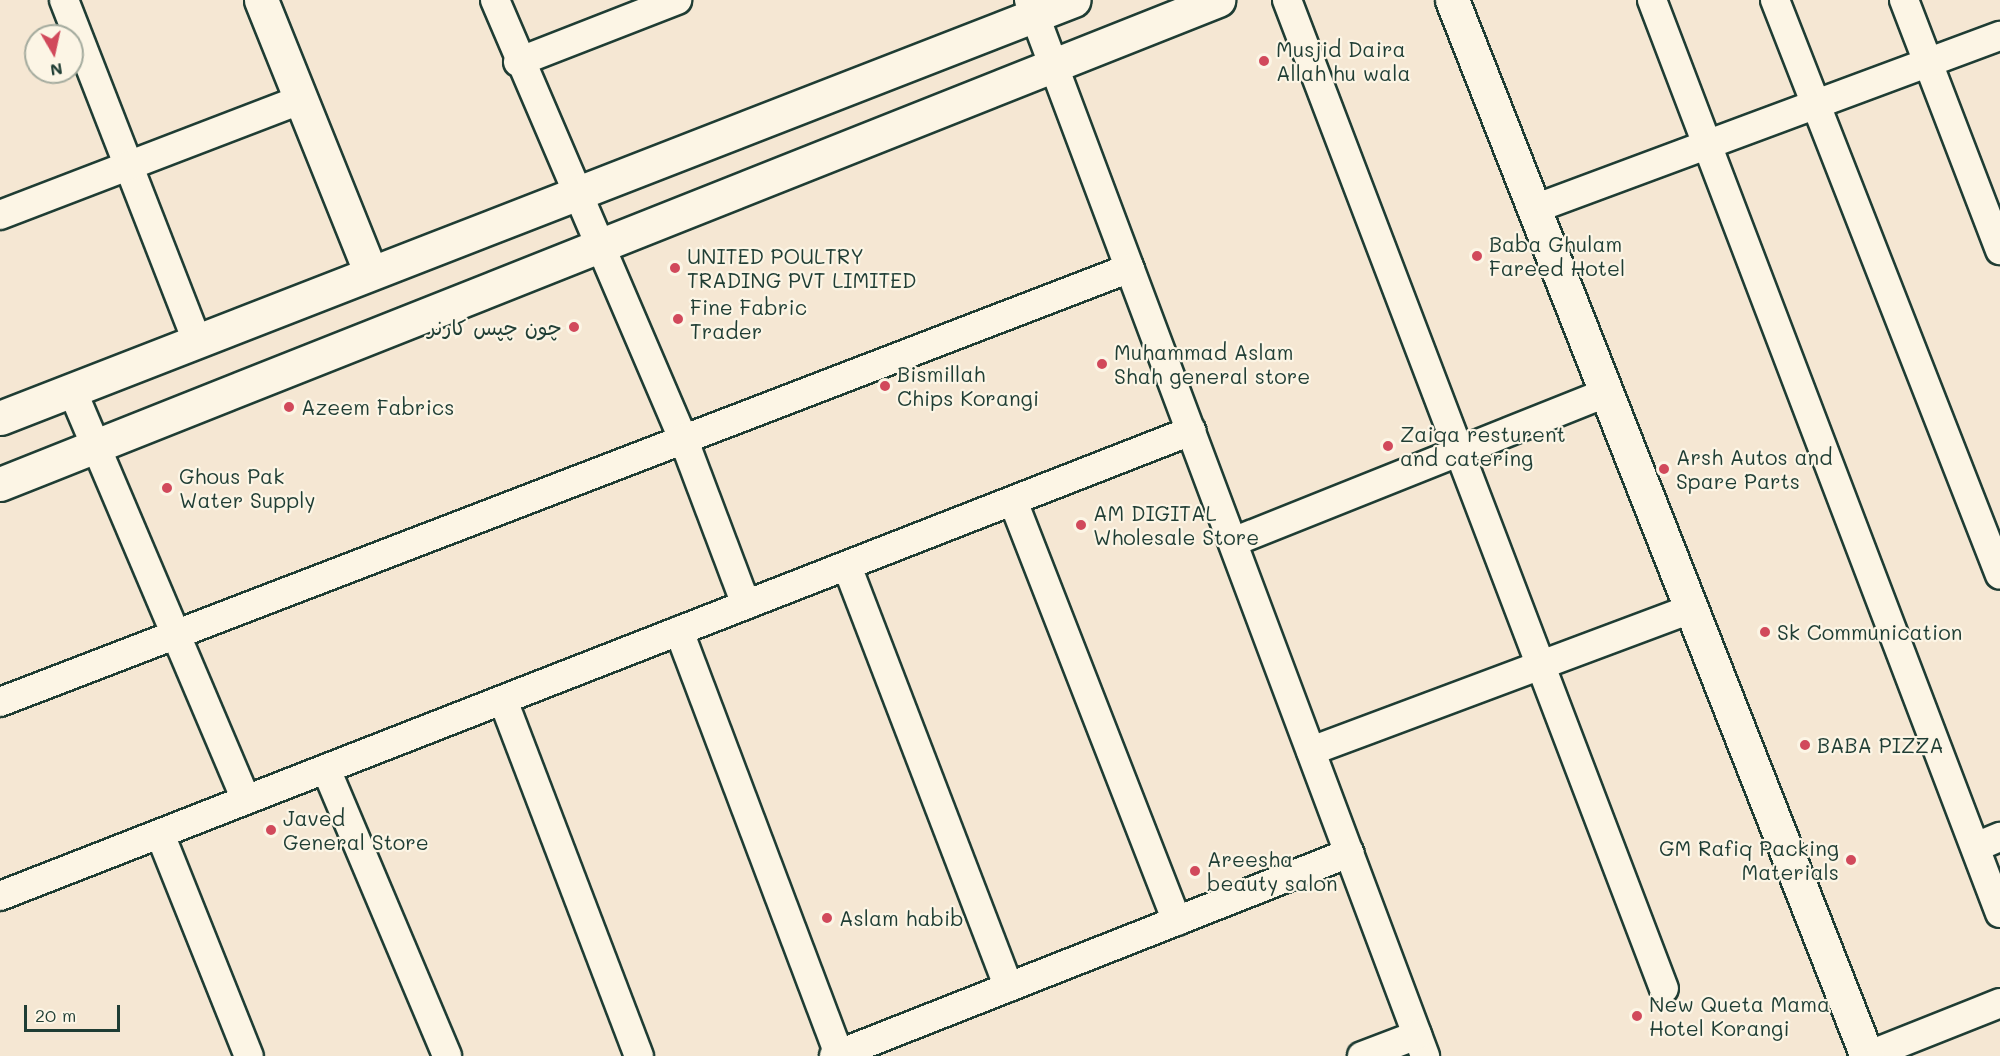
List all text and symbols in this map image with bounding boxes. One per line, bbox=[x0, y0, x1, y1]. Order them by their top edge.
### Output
north arrow bbox=[24, 24, 84, 84]
place label: Musjid Daira Allah hu wala bbox=[1276, 36, 1411, 86]
marker: Musjid Daira Allah hu wala bbox=[1257, 54, 1271, 68]
text: N bbox=[49, 59, 64, 82]
place label: Baba Ghulam Fareed Hotel bbox=[1489, 231, 1625, 281]
place label: UNITED POULTRY TRADING PVT LIMITED bbox=[687, 243, 917, 293]
marker: Baba Ghulam Fareed Hotel bbox=[1470, 249, 1484, 263]
marker: UNITED POULTRY TRADING PVT LIMITED bbox=[668, 261, 682, 275]
place label: Fine Fabric Trader bbox=[690, 294, 807, 344]
marker: Fine Fabric Trader bbox=[671, 312, 685, 326]
place label: چون چپس کارنر bbox=[428, 314, 562, 340]
marker: چون چپس کارنر bbox=[567, 320, 581, 334]
place label: Muhammad Aslam Shah general store bbox=[1114, 339, 1310, 389]
marker: Muhammad Aslam Shah general store bbox=[1095, 357, 1109, 371]
place label: Bismillah Chips Korangi bbox=[897, 361, 1039, 411]
marker: Bismillah Chips Korangi bbox=[878, 379, 892, 393]
place label: Azeem Fabrics bbox=[301, 394, 454, 420]
marker: Azeem Fabrics bbox=[282, 400, 296, 414]
place label: Zaiqa resturent and catering bbox=[1400, 421, 1566, 471]
marker: Zaiqa resturent and catering bbox=[1381, 439, 1395, 453]
place label: Arsh Autos and Spare Parts bbox=[1676, 444, 1833, 494]
marker: Arsh Autos and Spare Parts bbox=[1657, 462, 1671, 476]
place label: Ghous Pak Water Supply bbox=[179, 463, 315, 513]
marker: Ghous Pak Water Supply bbox=[160, 481, 174, 495]
place label: AM DIGITAL Wholesale Store bbox=[1093, 500, 1259, 550]
marker: AM DIGITAL Wholesale Store bbox=[1074, 518, 1088, 532]
place label: Sk Communication bbox=[1777, 619, 1962, 645]
marker: Sk Communication bbox=[1758, 625, 1772, 639]
place label: BABA PIZZA bbox=[1817, 732, 1944, 758]
marker: BABA PIZZA bbox=[1798, 738, 1812, 752]
place label: Javed General Store bbox=[283, 805, 429, 855]
marker: Javed General Store bbox=[264, 823, 278, 837]
place label: GM Rafiq Packing Materials bbox=[1659, 835, 1839, 885]
place label: Areesha beauty salon bbox=[1207, 846, 1338, 896]
marker: GM Rafiq Packing Materials bbox=[1844, 853, 1858, 867]
marker: Areesha beauty salon bbox=[1188, 864, 1202, 878]
place label: Aslam habib bbox=[839, 905, 964, 931]
marker: Aslam habib bbox=[820, 911, 834, 925]
place label: New Queta Mama Hotel Korangi bbox=[1649, 991, 1830, 1041]
scale bar bbox=[27, 993, 123, 1031]
text: 20 m bbox=[35, 1003, 76, 1027]
marker: New Queta Mama Hotel Korangi bbox=[1630, 1009, 1644, 1023]

